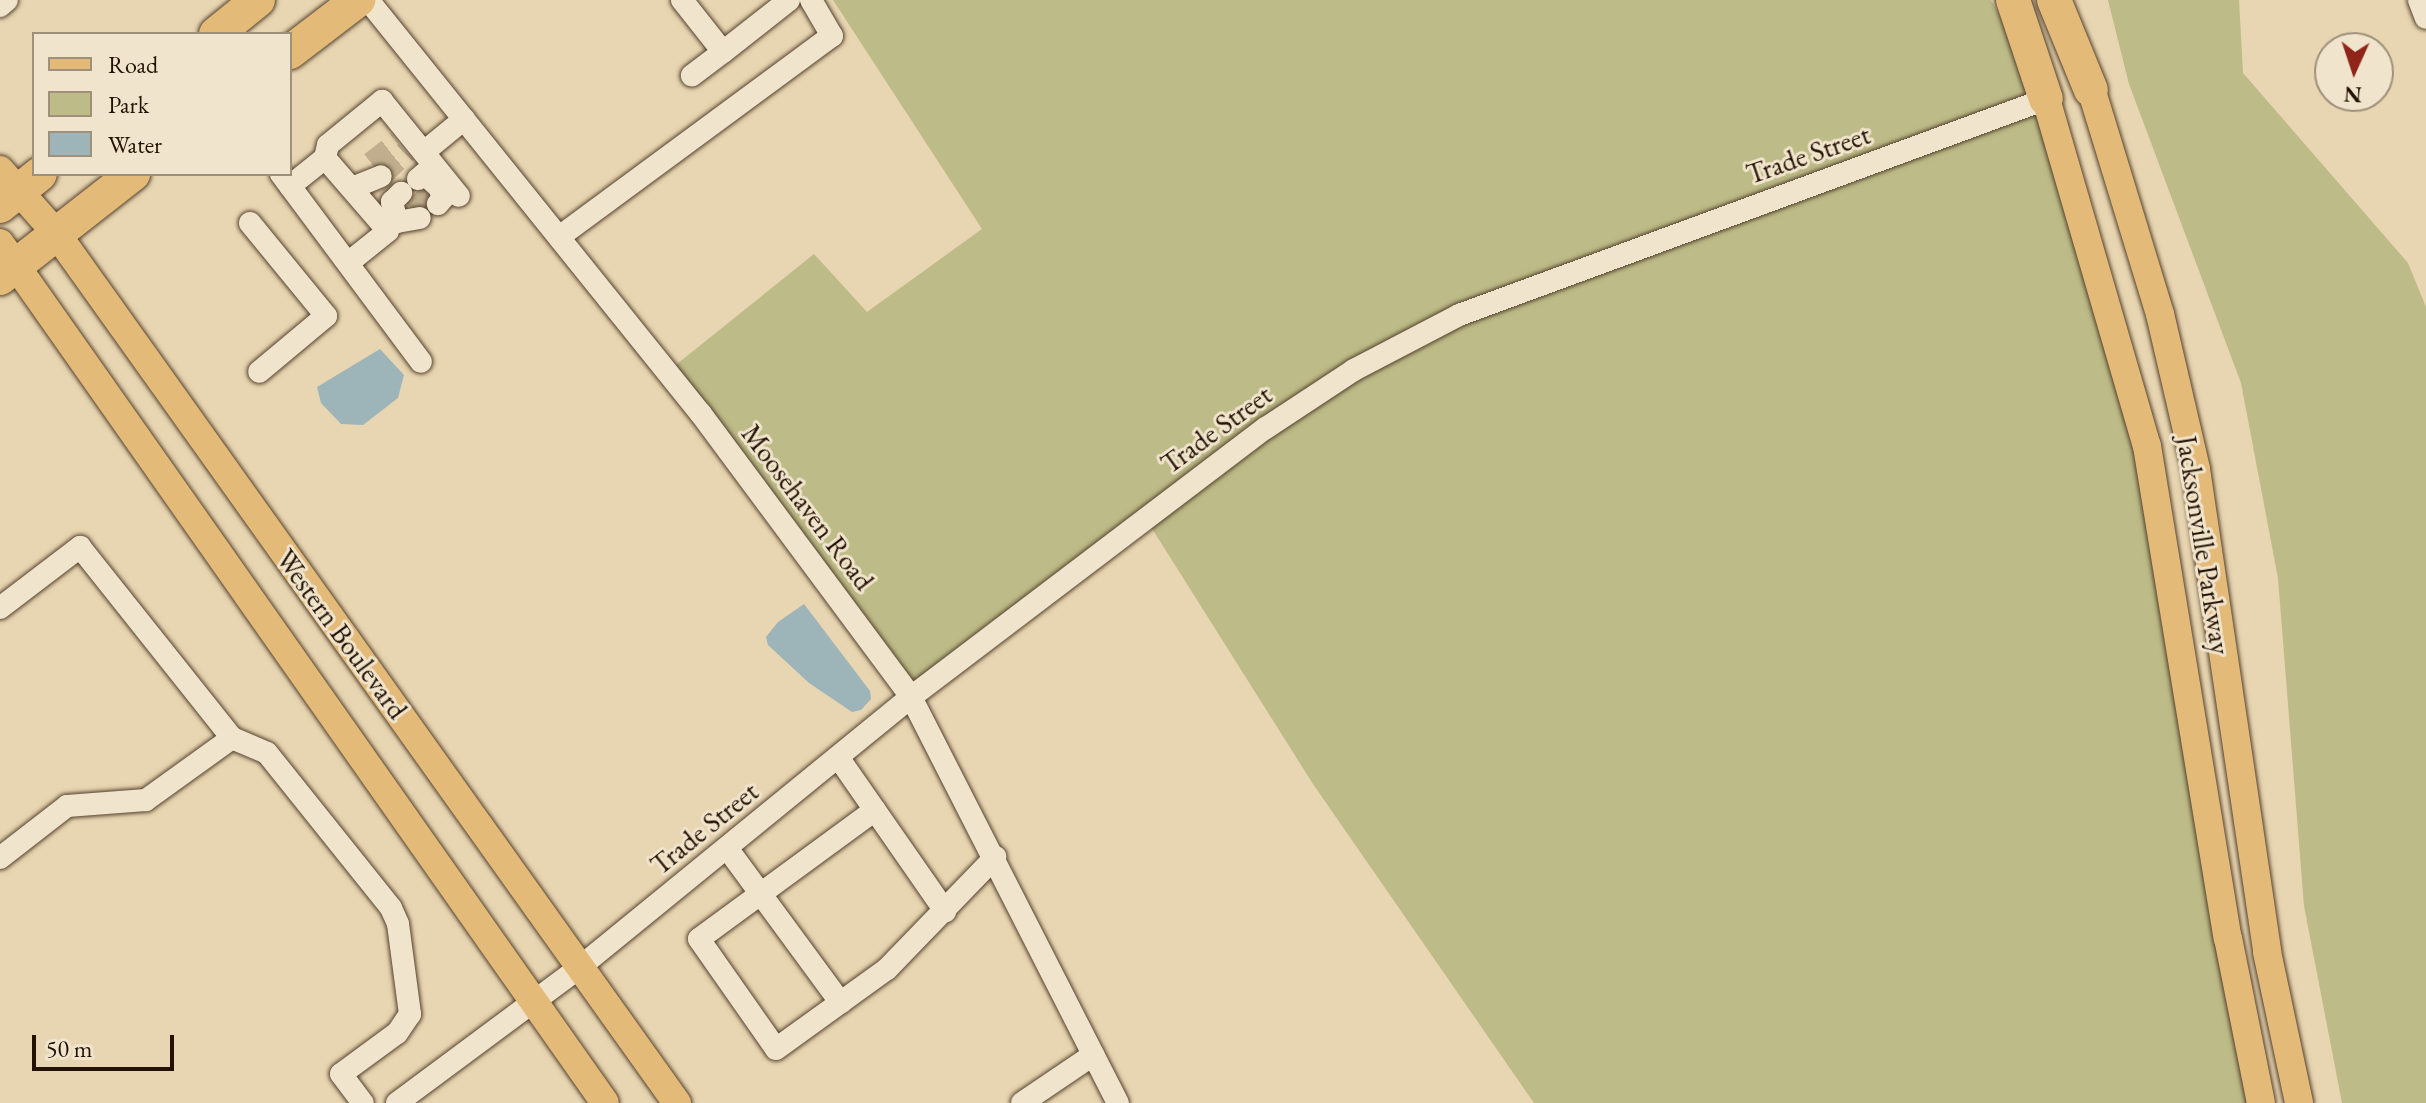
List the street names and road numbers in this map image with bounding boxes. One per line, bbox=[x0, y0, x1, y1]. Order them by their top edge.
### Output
street label: Trade Street bbox=[1742, 117, 1874, 191]
street label: Trade Street bbox=[1154, 378, 1278, 480]
street label: Moosehaven Road bbox=[735, 417, 881, 597]
street label: Jacksonville Parkway bbox=[2170, 433, 2238, 657]
street label: Western Boulevard bbox=[269, 543, 415, 725]
street label: Trade Street bbox=[643, 774, 765, 882]

